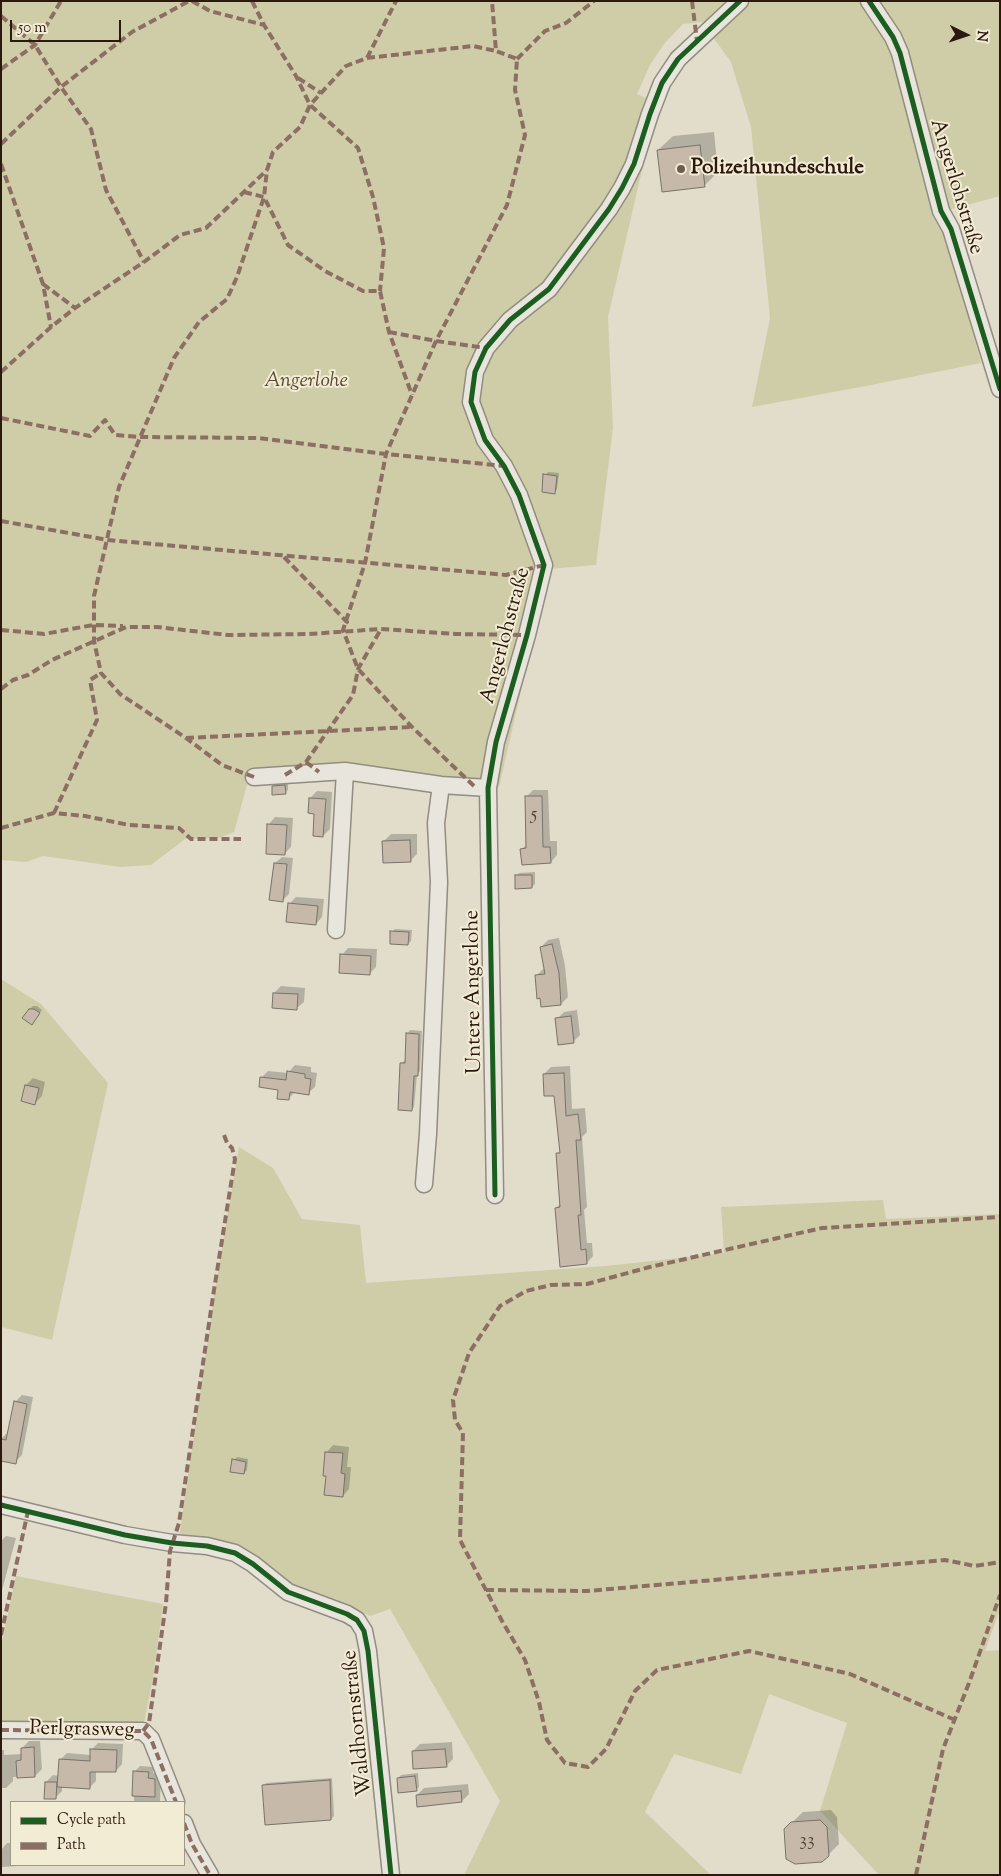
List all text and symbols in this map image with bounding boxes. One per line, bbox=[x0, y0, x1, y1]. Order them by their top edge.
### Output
scale bar bbox=[12, 10, 124, 42]
north arrow bbox=[941, 10, 991, 60]
text: 50 m bbox=[18, 18, 47, 39]
text: N bbox=[971, 30, 991, 42]
street label: Angerlohstraße bbox=[922, 116, 988, 258]
place label: Polizeihundeschule bbox=[691, 156, 864, 182]
marker: Polizeihundeschule bbox=[675, 163, 687, 175]
park label: Angerlohe bbox=[264, 369, 348, 395]
street label: Angerlohstraße bbox=[477, 565, 537, 707]
house number: 5 bbox=[531, 805, 537, 827]
street label: Untere Angerlohe bbox=[461, 910, 489, 1074]
street label: Waldhornstraße bbox=[339, 1649, 379, 1797]
street label: Perlgrasweg bbox=[29, 1717, 135, 1745]
legend bbox=[10, 1801, 185, 1866]
text: Cycle path bbox=[57, 1810, 126, 1831]
house number: 33 bbox=[799, 1831, 815, 1853]
text: Path bbox=[57, 1835, 86, 1856]

